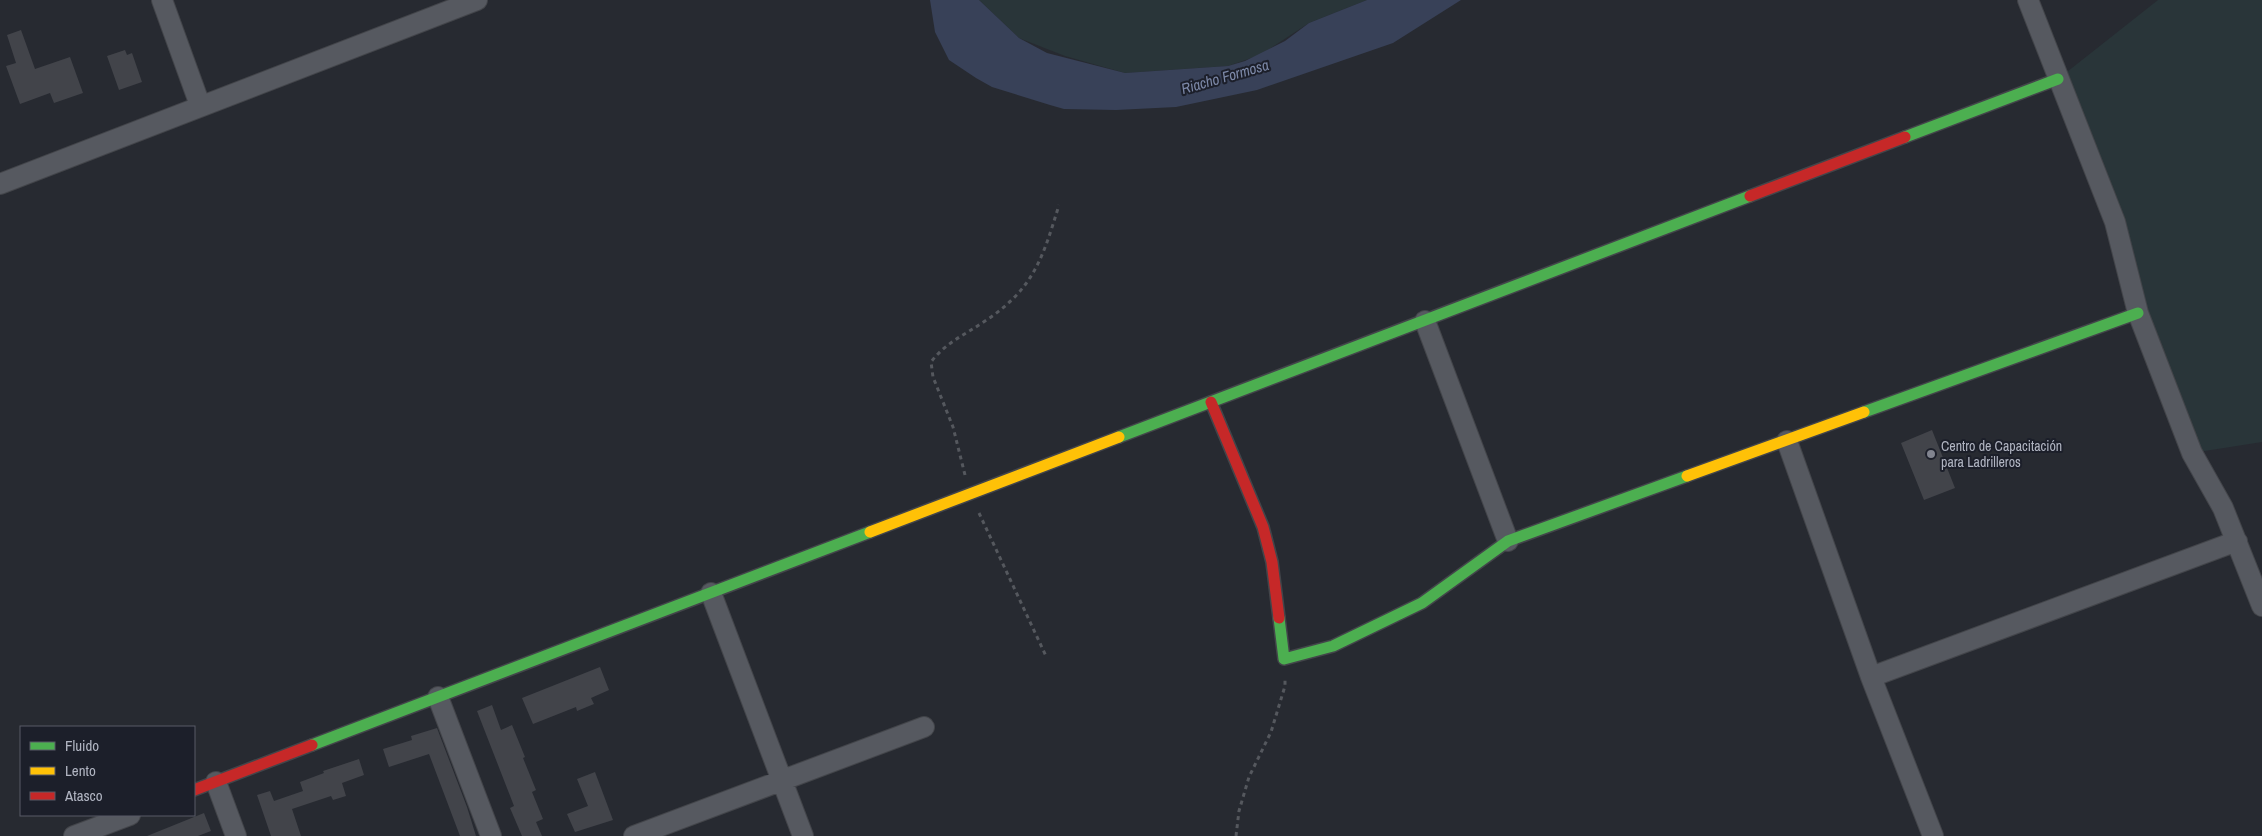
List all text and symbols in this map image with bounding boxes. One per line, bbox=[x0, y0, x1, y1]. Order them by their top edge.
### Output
water label: Riacho Formosa bbox=[1178, 54, 1271, 99]
place label: Centro de Capacitación para Ladrilleros bbox=[1941, 437, 2062, 471]
marker: Centro de Capacitación para Ladrilleros bbox=[1925, 448, 1937, 460]
legend bbox=[20, 726, 195, 816]
text: Fluido bbox=[65, 735, 99, 756]
text: Lento bbox=[65, 760, 96, 781]
text: Atasco bbox=[64, 785, 103, 806]

